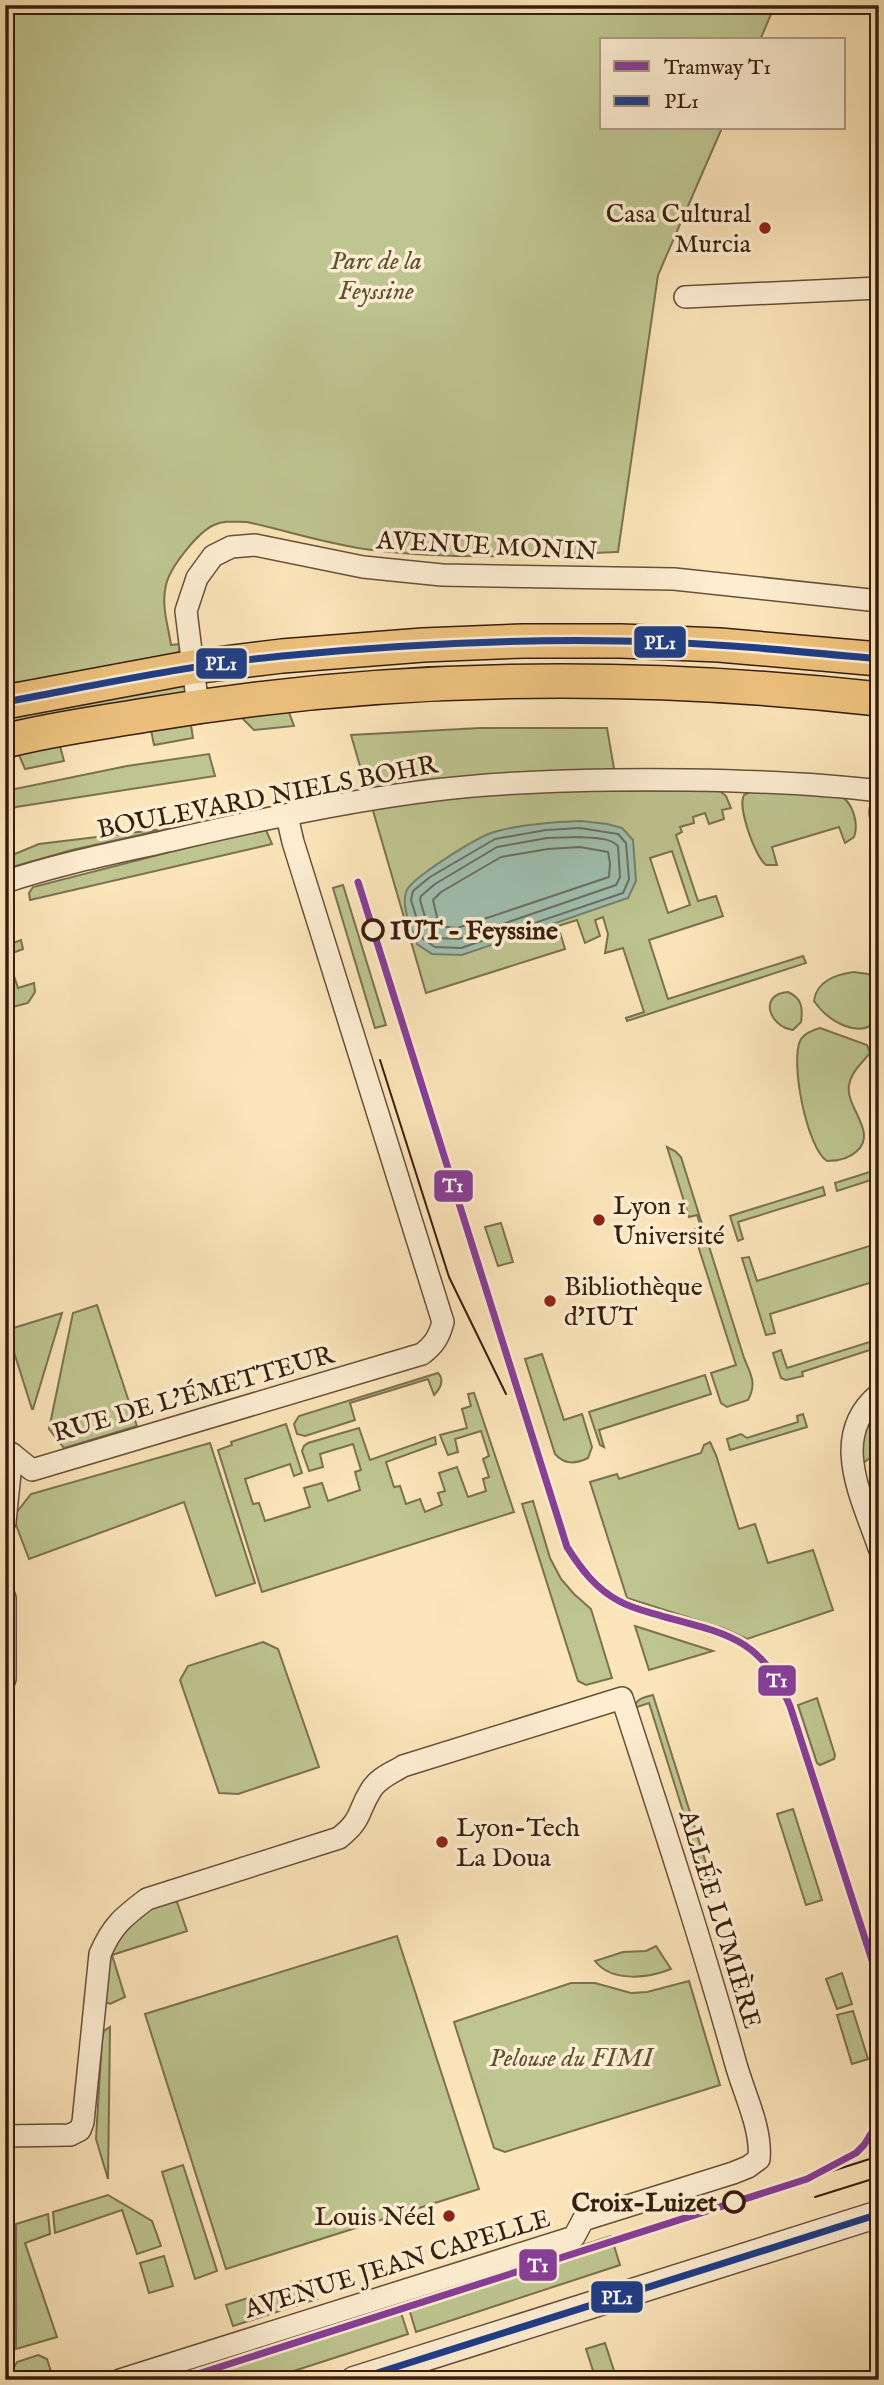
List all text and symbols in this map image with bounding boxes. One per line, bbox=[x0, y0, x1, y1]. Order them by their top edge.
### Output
legend bbox=[600, 38, 846, 130]
text: Tramway T1 bbox=[664, 55, 771, 82]
text: PL1 bbox=[664, 89, 699, 116]
place label: Casa Cultural Murcia bbox=[606, 198, 752, 261]
marker: Casa Cultural Murcia bbox=[757, 220, 773, 236]
park label: Parc de la Feyssine bbox=[330, 245, 422, 308]
street label: AVENUE MONIN bbox=[375, 524, 598, 569]
line badge: PL1 bbox=[633, 625, 687, 659]
text: PL1 bbox=[644, 632, 676, 656]
line badge: PL1 bbox=[195, 647, 248, 680]
text: PL1 bbox=[205, 653, 237, 677]
street label: BOULEVARD NIELS BOHR bbox=[94, 748, 442, 847]
place label: IUT - Feyssine bbox=[390, 915, 558, 948]
marker: IUT - Feyssine bbox=[362, 919, 384, 941]
line badge: T1 bbox=[433, 1169, 474, 1203]
text: T1 bbox=[442, 1175, 463, 1199]
place label: Lyon 1 Université bbox=[613, 1190, 725, 1253]
marker: Lyon 1 Université bbox=[591, 1212, 607, 1228]
place label: Bibliothèque d'IUT bbox=[564, 1271, 703, 1334]
marker: Bibliothèque d'IUT bbox=[542, 1293, 558, 1309]
street label: RUE DE L'ÉMETTEUR bbox=[49, 1338, 339, 1450]
line badge: T1 bbox=[757, 1664, 797, 1697]
text: T1 bbox=[766, 1670, 787, 1694]
street label: ALLÉE LUMIÈRE bbox=[670, 1805, 769, 2033]
place label: Lyon-Tech La Doua bbox=[456, 1812, 580, 1875]
marker: Lyon-Tech La Doua bbox=[434, 1834, 450, 1850]
park label: Pelouse du FIMI bbox=[489, 2042, 655, 2075]
place label: Croix-Luizet bbox=[572, 2187, 717, 2220]
marker: Croix-Luizet bbox=[723, 2191, 745, 2213]
place label: Louis Néel bbox=[314, 2201, 436, 2234]
street label: AVENUE JEAN CAPELLE bbox=[240, 2202, 554, 2327]
marker: Louis Néel bbox=[441, 2208, 457, 2224]
line badge: T1 bbox=[518, 2248, 558, 2282]
text: T1 bbox=[527, 2255, 548, 2279]
line badge: PL1 bbox=[590, 2280, 644, 2314]
text: PL1 bbox=[601, 2287, 633, 2311]

